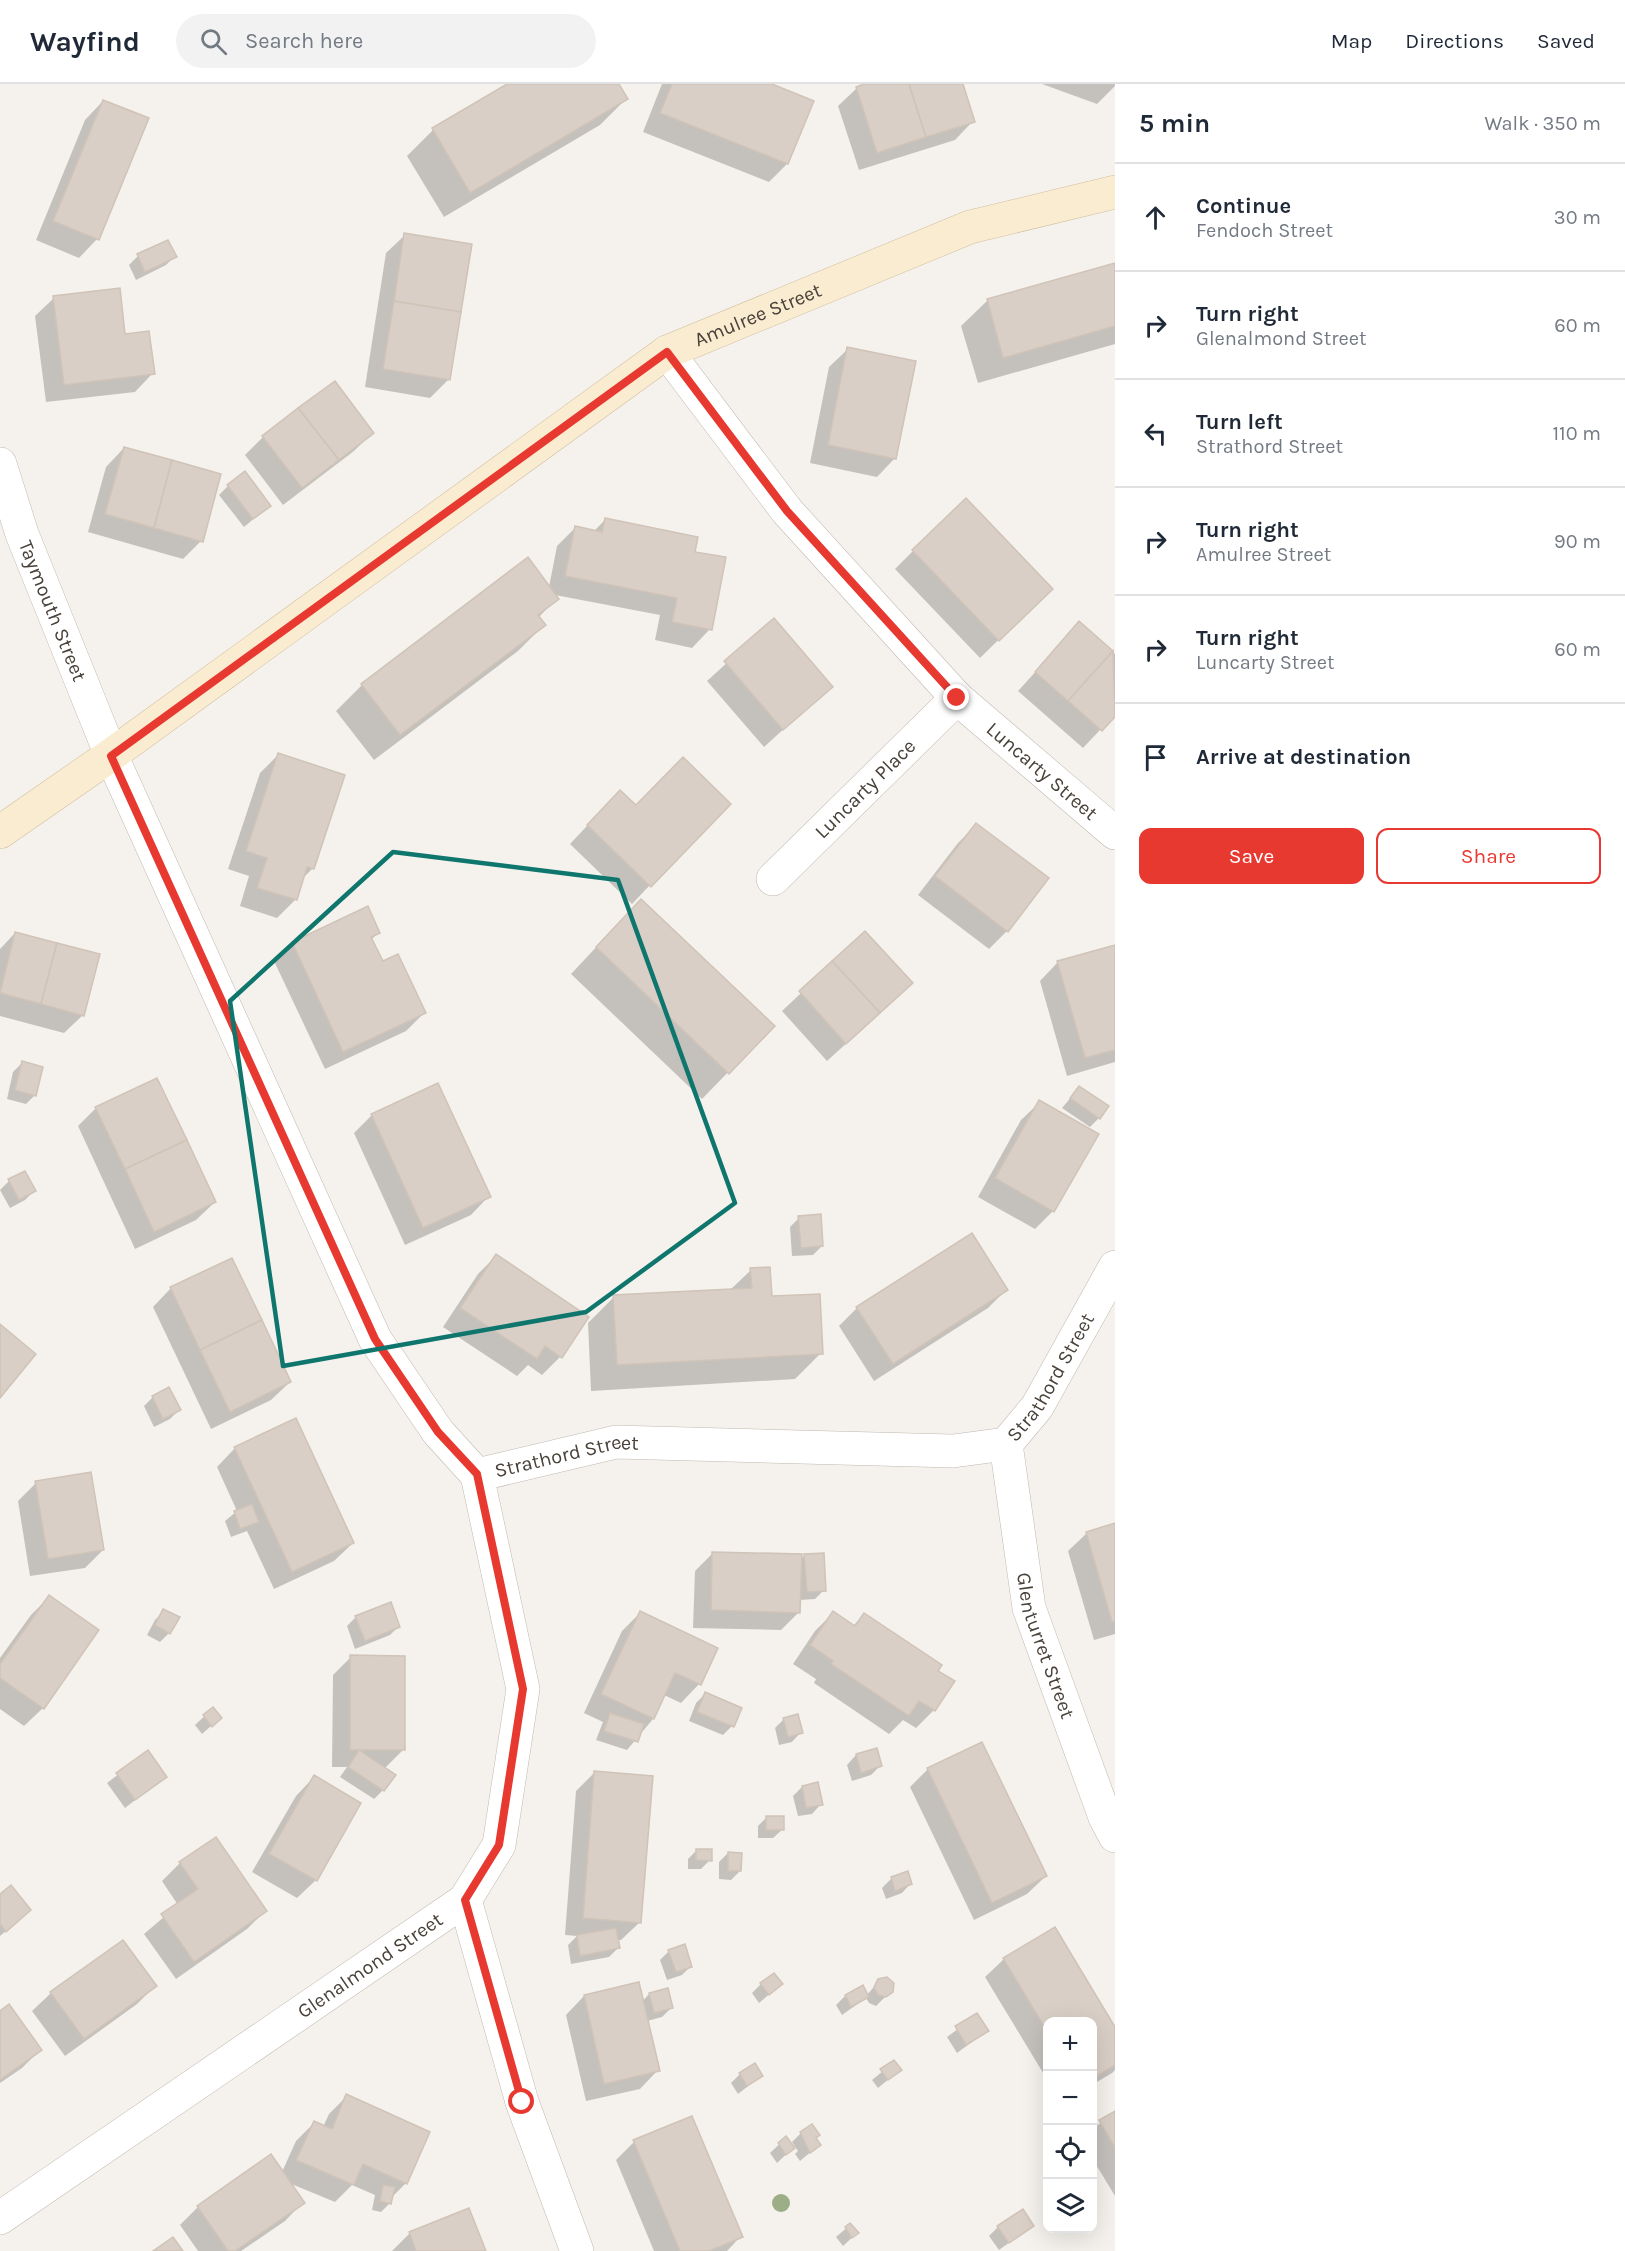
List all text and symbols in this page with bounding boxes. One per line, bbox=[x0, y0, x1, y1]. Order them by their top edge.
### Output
search box bbox=[176, 14, 596, 68]
text: Wayfind bbox=[30, 25, 140, 58]
icon: search bbox=[197, 25, 230, 58]
text: Search here bbox=[245, 28, 363, 54]
text: Map bbox=[1331, 29, 1372, 53]
text: Directions bbox=[1405, 29, 1504, 53]
text: Saved bbox=[1537, 29, 1595, 53]
text: 5 min bbox=[1139, 108, 1210, 139]
text: Walk · 350 m bbox=[1484, 112, 1601, 135]
text: Continue bbox=[1196, 193, 1291, 219]
icon: ahead bbox=[1139, 201, 1172, 234]
text: 30 m bbox=[1554, 206, 1601, 229]
text: Fendoch Street bbox=[1196, 219, 1333, 242]
street label: Amulree Street bbox=[691, 278, 825, 351]
text: Turn right bbox=[1196, 301, 1299, 327]
icon: right bbox=[1139, 309, 1172, 342]
text: 60 m bbox=[1554, 314, 1601, 337]
text: Glenalmond Street bbox=[1196, 327, 1367, 350]
text: Turn left bbox=[1196, 409, 1283, 435]
icon: left bbox=[1139, 417, 1172, 450]
text: 110 m bbox=[1552, 422, 1601, 445]
text: Strathord Street bbox=[1196, 435, 1343, 458]
text: Turn right bbox=[1196, 517, 1299, 543]
icon: right bbox=[1139, 525, 1172, 558]
text: 90 m bbox=[1554, 530, 1601, 553]
street label: Taymouth Street bbox=[14, 537, 92, 685]
text: Amulree Street bbox=[1196, 543, 1331, 566]
text: Turn right bbox=[1196, 625, 1299, 651]
icon: right bbox=[1139, 633, 1172, 666]
text: 60 m bbox=[1554, 638, 1601, 661]
text: Luncarty Street bbox=[1196, 651, 1335, 674]
route end bbox=[943, 684, 969, 710]
street label: Luncarty Street bbox=[982, 717, 1103, 825]
street label: Luncarty Place bbox=[810, 734, 920, 843]
icon: arrive bbox=[1139, 741, 1172, 774]
text: Arrive at destination bbox=[1196, 744, 1411, 770]
button: Save bbox=[1139, 828, 1364, 884]
button: Share bbox=[1376, 828, 1601, 884]
street label: Strathord Street bbox=[1002, 1308, 1099, 1446]
street label: Strathord Street bbox=[492, 1430, 640, 1482]
street label: Glenturret Street bbox=[1013, 1571, 1080, 1722]
street label: Glenalmond Street bbox=[293, 1907, 447, 2023]
map controls bbox=[1043, 2017, 1097, 2233]
button: + bbox=[1043, 2017, 1097, 2071]
button: − bbox=[1043, 2071, 1097, 2125]
route start bbox=[508, 2088, 534, 2114]
button: locate bbox=[1043, 2125, 1097, 2179]
button: layers bbox=[1043, 2179, 1097, 2233]

